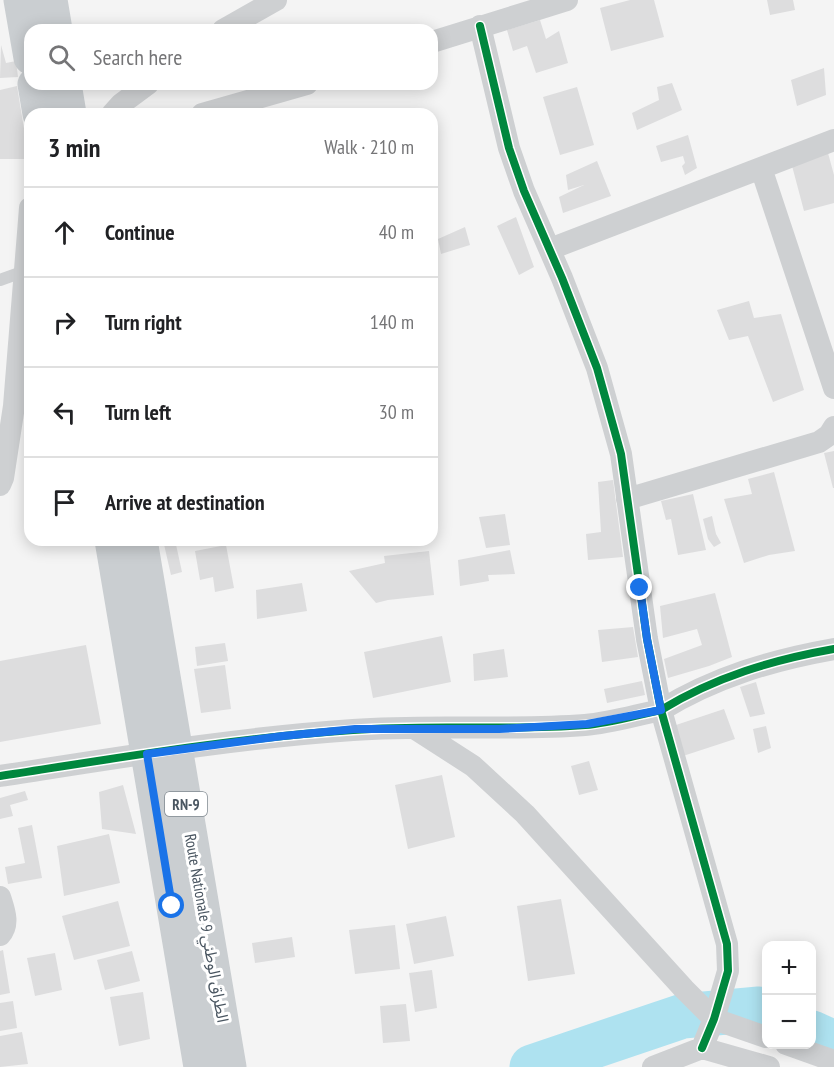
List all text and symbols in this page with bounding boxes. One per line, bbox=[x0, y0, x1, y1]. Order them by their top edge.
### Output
search box bbox=[24, 24, 438, 90]
icon: search bbox=[45, 41, 78, 74]
text: Search here bbox=[93, 43, 182, 71]
text: 3 min bbox=[48, 131, 101, 164]
text: Walk · 210 m bbox=[324, 134, 414, 160]
icon: ahead bbox=[48, 216, 81, 249]
text: Continue bbox=[105, 218, 175, 246]
text: 40 m bbox=[379, 219, 414, 245]
icon: right bbox=[48, 306, 81, 339]
text: Turn right bbox=[105, 308, 182, 336]
text: 140 m bbox=[370, 309, 414, 335]
icon: left bbox=[48, 396, 81, 429]
text: Turn left bbox=[105, 398, 171, 426]
text: 30 m bbox=[379, 399, 414, 425]
icon: arrive bbox=[48, 486, 81, 519]
text: Arrive at destination bbox=[105, 488, 265, 516]
route end bbox=[626, 574, 652, 600]
road number: RN-9 bbox=[165, 792, 207, 816]
street label: Route Nationale الطراق الوطني 9 bbox=[178, 832, 233, 1024]
route start bbox=[158, 892, 184, 918]
map controls bbox=[762, 941, 816, 1049]
button: + bbox=[762, 941, 816, 995]
button: − bbox=[762, 995, 816, 1049]

